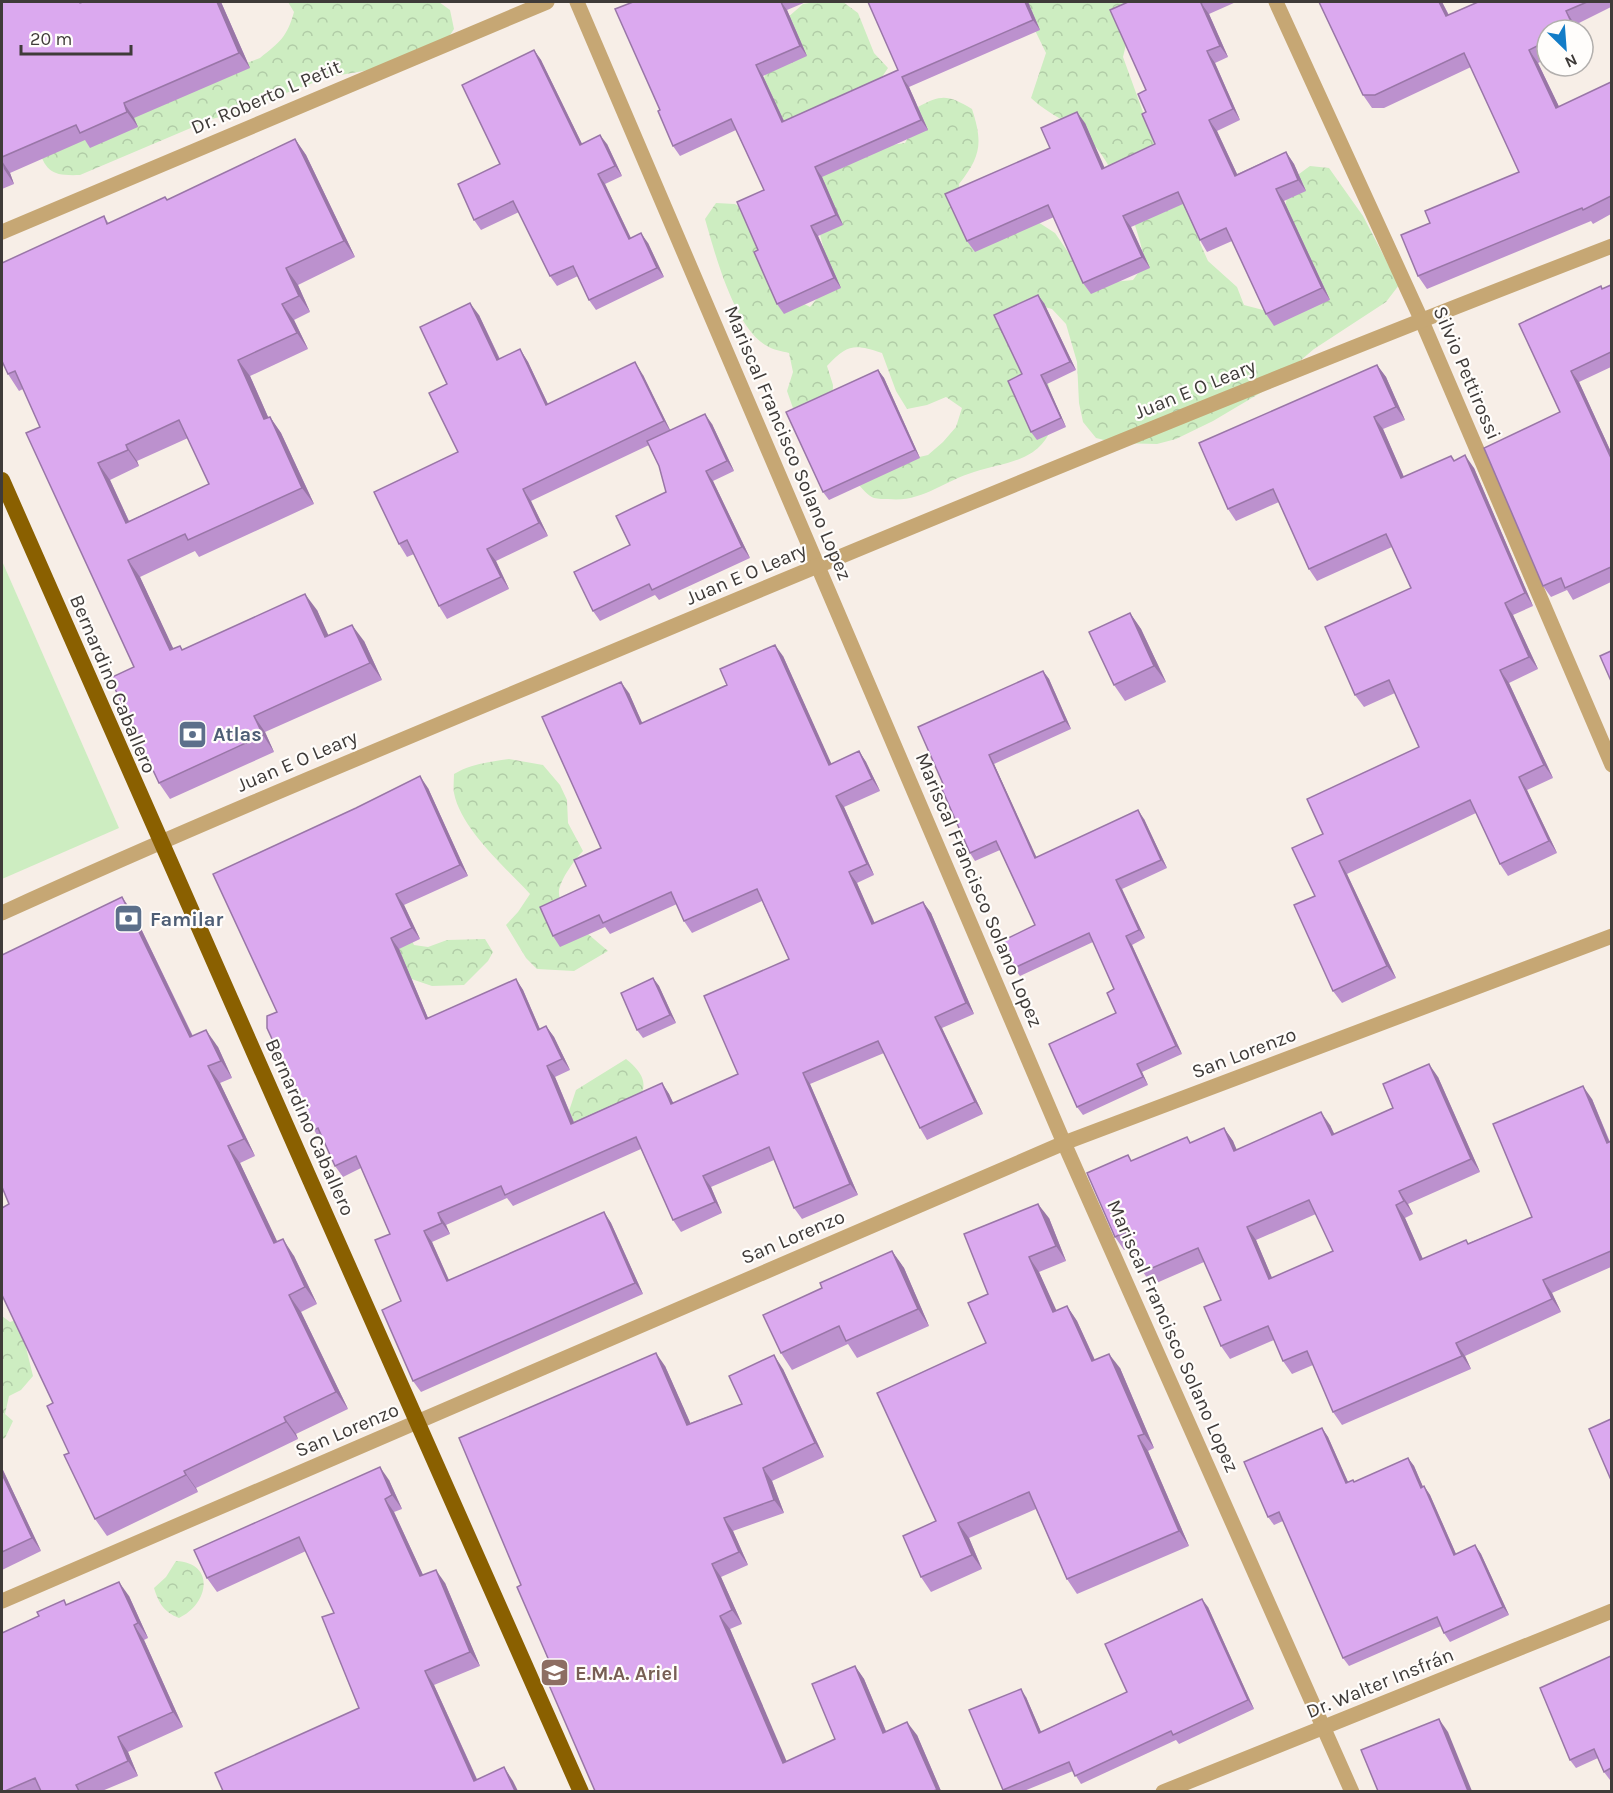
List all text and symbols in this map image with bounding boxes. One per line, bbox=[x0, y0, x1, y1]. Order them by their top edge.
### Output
scale bar bbox=[21, 18, 130, 56]
north arrow bbox=[1535, 18, 1595, 78]
text: 20 m bbox=[30, 28, 72, 50]
text: N bbox=[1562, 50, 1580, 72]
street label: Dr. Roberto L Petit bbox=[187, 55, 345, 139]
street label: Mariscal Francisco Solano Lopez bbox=[720, 302, 856, 584]
street label: Silvio Pettirossi bbox=[1429, 303, 1505, 443]
street label: Juan E O Leary bbox=[1131, 354, 1259, 424]
street label: Juan E O Leary bbox=[682, 538, 810, 610]
street label: Bernardino Caballero bbox=[65, 591, 161, 777]
bank icon: Atlas bbox=[176, 718, 208, 750]
place label: Atlas bbox=[213, 723, 262, 746]
street label: Juan E O Leary bbox=[233, 725, 361, 797]
street label: Mariscal Francisco Solano Lopez bbox=[911, 749, 1047, 1031]
bank icon: Familar bbox=[113, 903, 145, 935]
place label: Familar bbox=[150, 908, 223, 931]
street label: San Lorenzo bbox=[1188, 1023, 1300, 1083]
street label: Bernardino Caballero bbox=[261, 1035, 359, 1219]
street label: Mariscal Francisco Solano Lopez bbox=[1102, 1196, 1244, 1476]
street label: San Lorenzo bbox=[738, 1205, 848, 1269]
street label: San Lorenzo bbox=[292, 1398, 402, 1462]
street label: Dr. Walter Insfrán bbox=[1303, 1643, 1457, 1723]
school or university icon: E.M.A. Ariel bbox=[538, 1657, 570, 1689]
place label: E.M.A. Ariel bbox=[575, 1662, 678, 1685]

